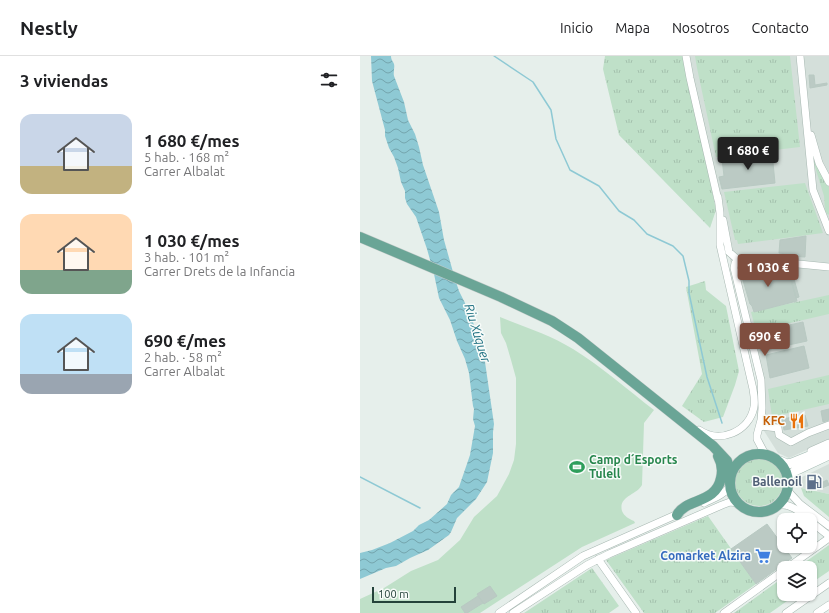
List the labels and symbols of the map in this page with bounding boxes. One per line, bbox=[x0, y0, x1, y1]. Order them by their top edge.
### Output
pin: 1 680 € bbox=[711, 137, 785, 171]
pin: 1 030 € bbox=[731, 254, 805, 288]
water label: Riu Xúquer bbox=[462, 302, 494, 365]
pin: 690 € bbox=[737, 323, 793, 357]
restaurant icon: KFC bbox=[788, 412, 806, 430]
place label: KFC bbox=[763, 414, 785, 427]
place label: Camp d´Esports Tulell bbox=[589, 453, 678, 480]
sports icon: Camp d´Esports Tulell bbox=[568, 458, 586, 476]
fuel station icon: Ballenoil bbox=[805, 473, 823, 491]
place label: Ballenoil bbox=[752, 475, 802, 488]
supermarket icon: Comarket Alzira bbox=[754, 547, 772, 565]
place label: Comarket Alzira bbox=[660, 549, 751, 562]
scale bar bbox=[372, 585, 456, 604]

